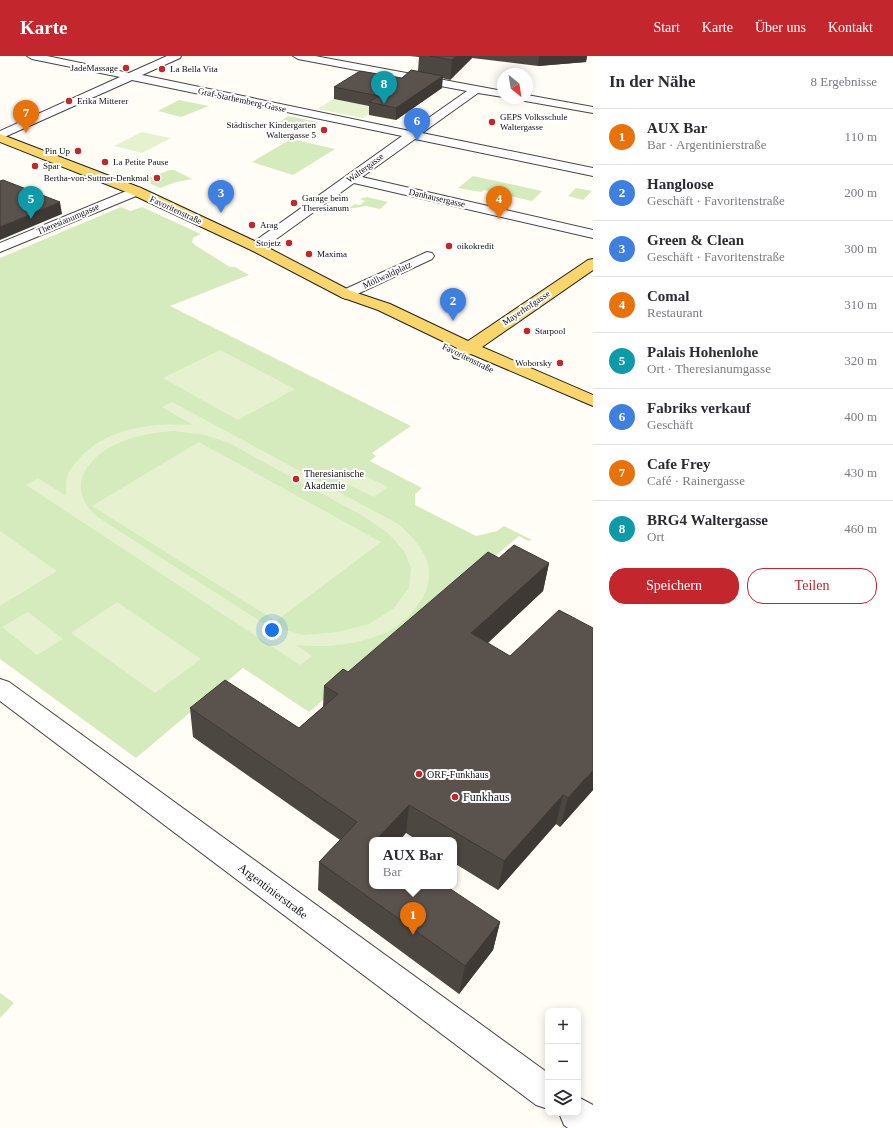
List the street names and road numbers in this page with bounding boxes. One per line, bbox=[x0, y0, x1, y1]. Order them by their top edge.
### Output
street label: Graf-Starhemberg-Gasse bbox=[197, 86, 287, 114]
street label: Waltergasse bbox=[345, 151, 385, 185]
street label: Danhausergasse bbox=[408, 187, 466, 209]
street label: Favoritenstraße bbox=[149, 194, 203, 226]
street label: Theresianumgasse bbox=[35, 201, 101, 237]
street label: Möllwaldplatz bbox=[361, 259, 413, 291]
street label: Mayerhofgasse bbox=[500, 288, 552, 328]
street label: Favoritenstraße bbox=[441, 341, 495, 375]
street label: Argentinierstraße bbox=[235, 860, 311, 922]

